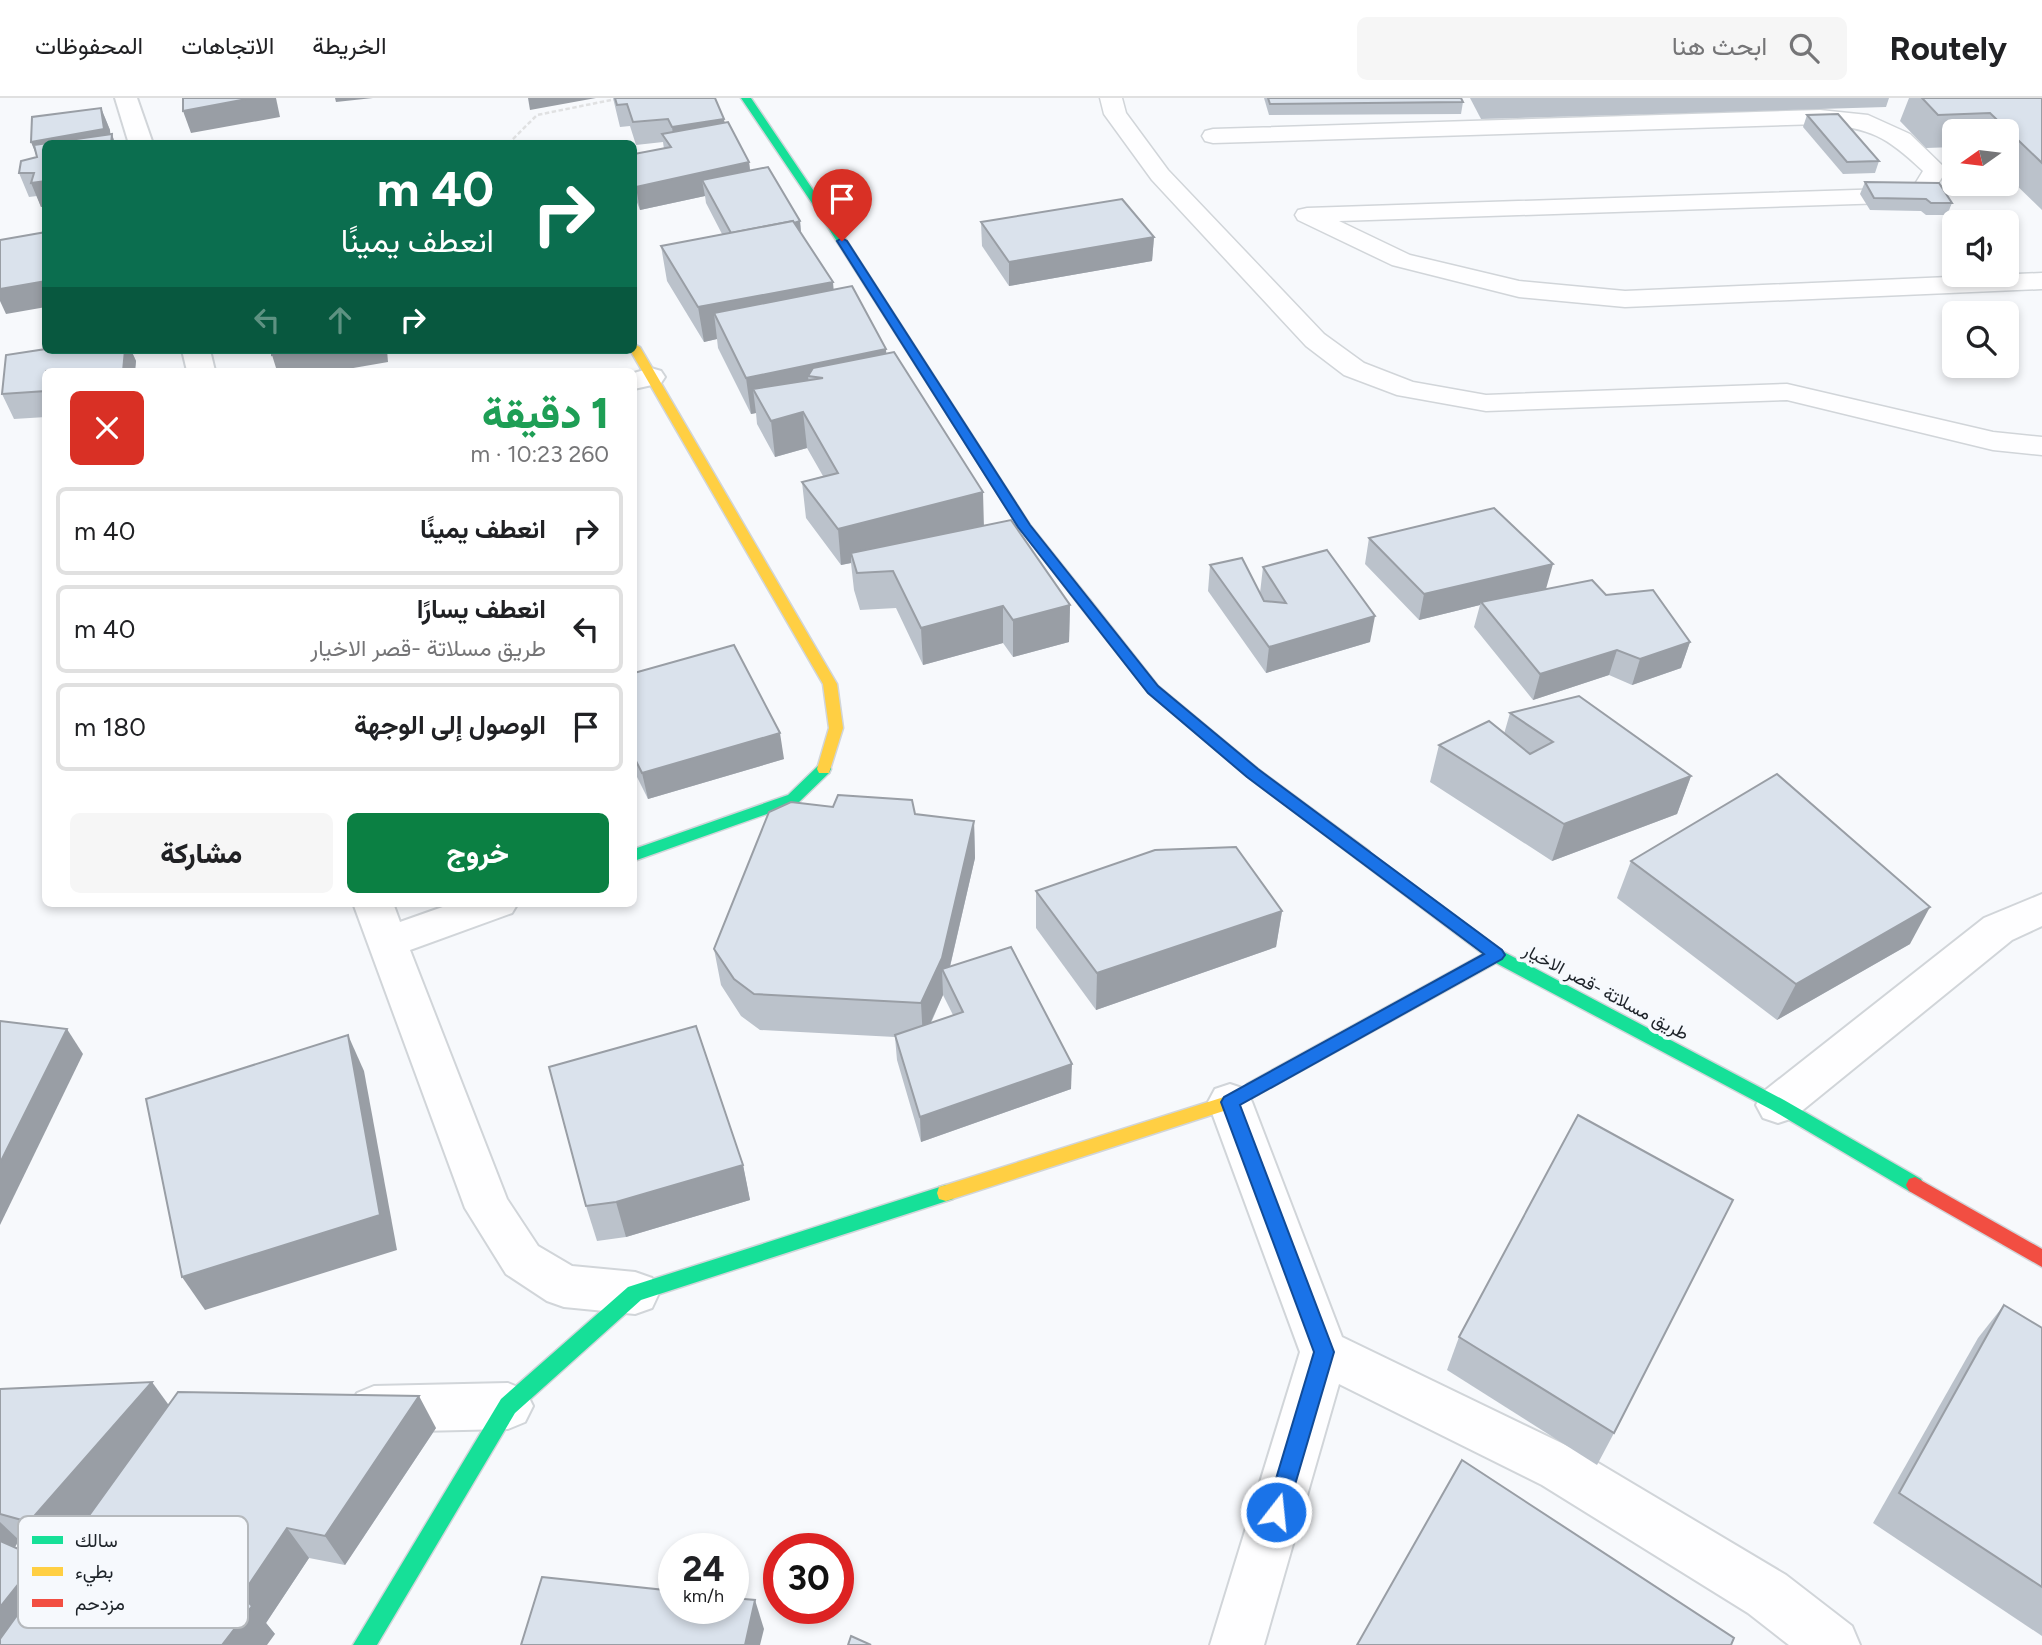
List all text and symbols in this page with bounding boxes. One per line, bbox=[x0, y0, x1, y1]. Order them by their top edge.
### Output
search box bbox=[1357, 17, 1847, 80]
icon: search bbox=[1785, 29, 1823, 67]
text: Routely bbox=[1889, 29, 2007, 68]
text: ابحث هنا bbox=[1672, 30, 1767, 62]
text: المحفوظات bbox=[35, 31, 143, 60]
text: الاتجاهات bbox=[181, 31, 274, 60]
text: الخريطة bbox=[312, 31, 387, 60]
north arrow bbox=[1942, 119, 2020, 196]
map controls bbox=[1942, 119, 2019, 378]
text: 40 m bbox=[377, 159, 494, 218]
icon: right bbox=[518, 168, 609, 259]
pin bbox=[812, 169, 872, 241]
icon: arrive bbox=[823, 180, 861, 218]
button: sound bbox=[1942, 210, 2019, 287]
text: انعطف يمينًا bbox=[341, 222, 494, 260]
icon: left bbox=[248, 301, 286, 339]
icon: ahead bbox=[321, 301, 359, 339]
icon: right bbox=[394, 301, 432, 339]
button: search bbox=[1942, 301, 2019, 378]
text: 1 دقيقة bbox=[482, 388, 609, 439]
button: close bbox=[70, 391, 144, 465]
text: 260 m · 10:23 bbox=[470, 440, 609, 468]
icon: right bbox=[567, 512, 605, 550]
text: انعطف يمينًا bbox=[420, 513, 546, 545]
text: 40 m bbox=[74, 515, 135, 547]
text: انعطف يسارًا bbox=[417, 593, 546, 625]
icon: left bbox=[567, 610, 605, 648]
text: 40 m bbox=[74, 613, 135, 645]
text: طريق مسلاتة -قصر الاخيار bbox=[310, 634, 546, 662]
icon: arrive bbox=[567, 708, 605, 746]
text: الوصول إلى الوجهة bbox=[354, 709, 546, 741]
text: 180 m bbox=[74, 711, 146, 743]
button: مشاركة bbox=[70, 813, 333, 893]
button: خروج bbox=[347, 813, 609, 893]
street label: طريق مسلاتة -قصر الاخيار bbox=[1519, 939, 1693, 1045]
position arrow bbox=[1239, 1475, 1313, 1549]
legend bbox=[18, 1516, 248, 1628]
text: سالك bbox=[75, 1529, 118, 1552]
speed limit sign: 30 bbox=[763, 1533, 854, 1624]
text: 24 bbox=[682, 1548, 725, 1590]
text: بطيء bbox=[75, 1560, 113, 1587]
text: km/h bbox=[683, 1585, 724, 1607]
text: مزدحم bbox=[75, 1592, 125, 1616]

